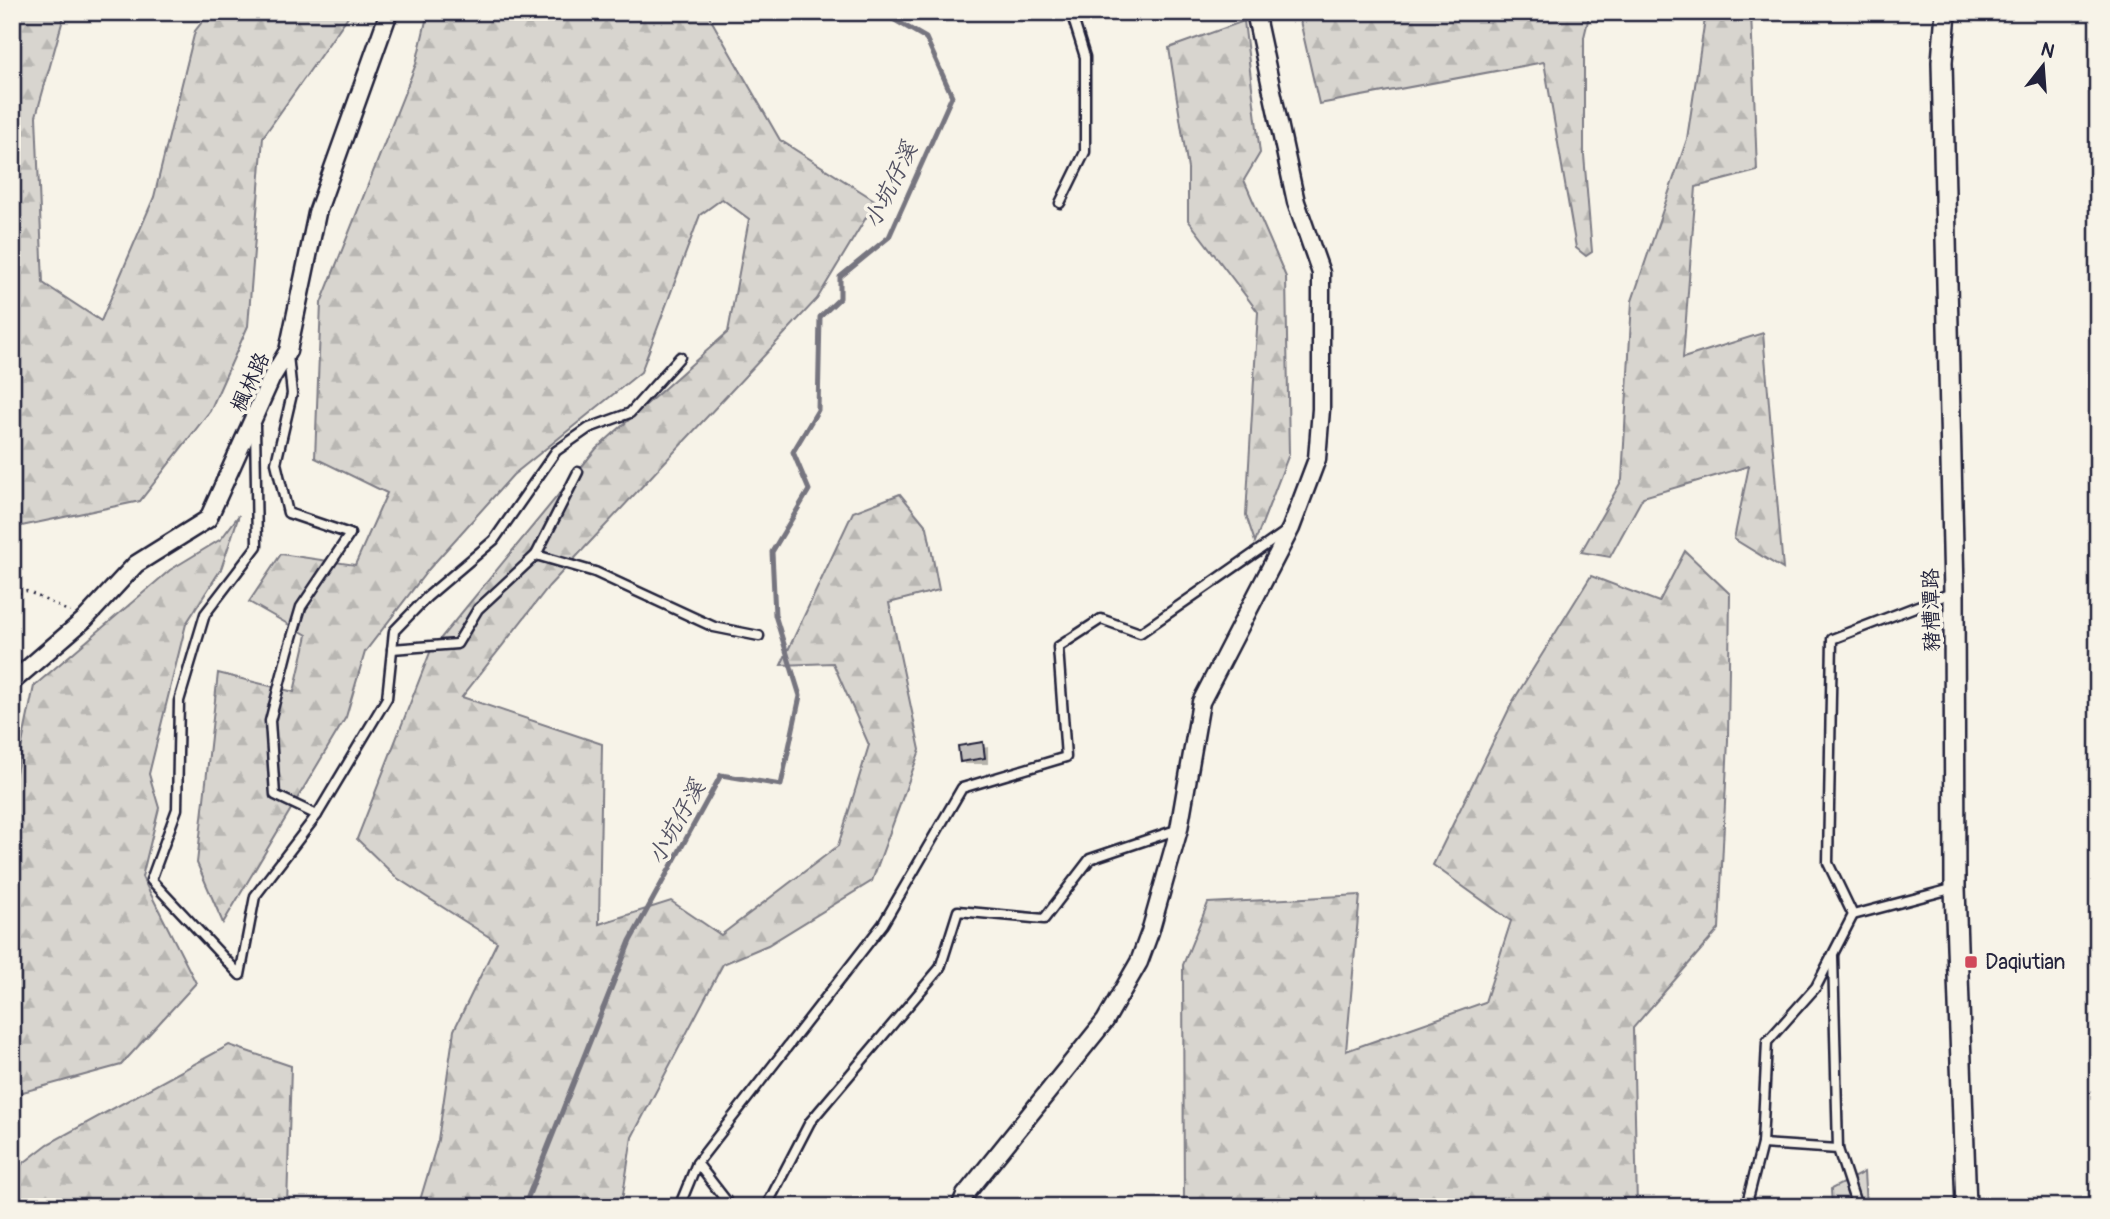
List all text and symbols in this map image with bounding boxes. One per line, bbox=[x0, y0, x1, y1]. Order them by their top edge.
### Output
north arrow bbox=[2008, 32, 2078, 102]
text: N bbox=[2038, 37, 2057, 64]
water label: 小坑仔溪 bbox=[857, 136, 925, 233]
street label: 楓林路 bbox=[225, 348, 276, 416]
street label: 豬槽潭路 bbox=[1917, 568, 1946, 652]
water label: 小坑仔溪 bbox=[641, 773, 712, 870]
place label: Daqiutian bbox=[1985, 949, 2065, 976]
marker: Daqiutian bbox=[1963, 954, 1979, 970]

